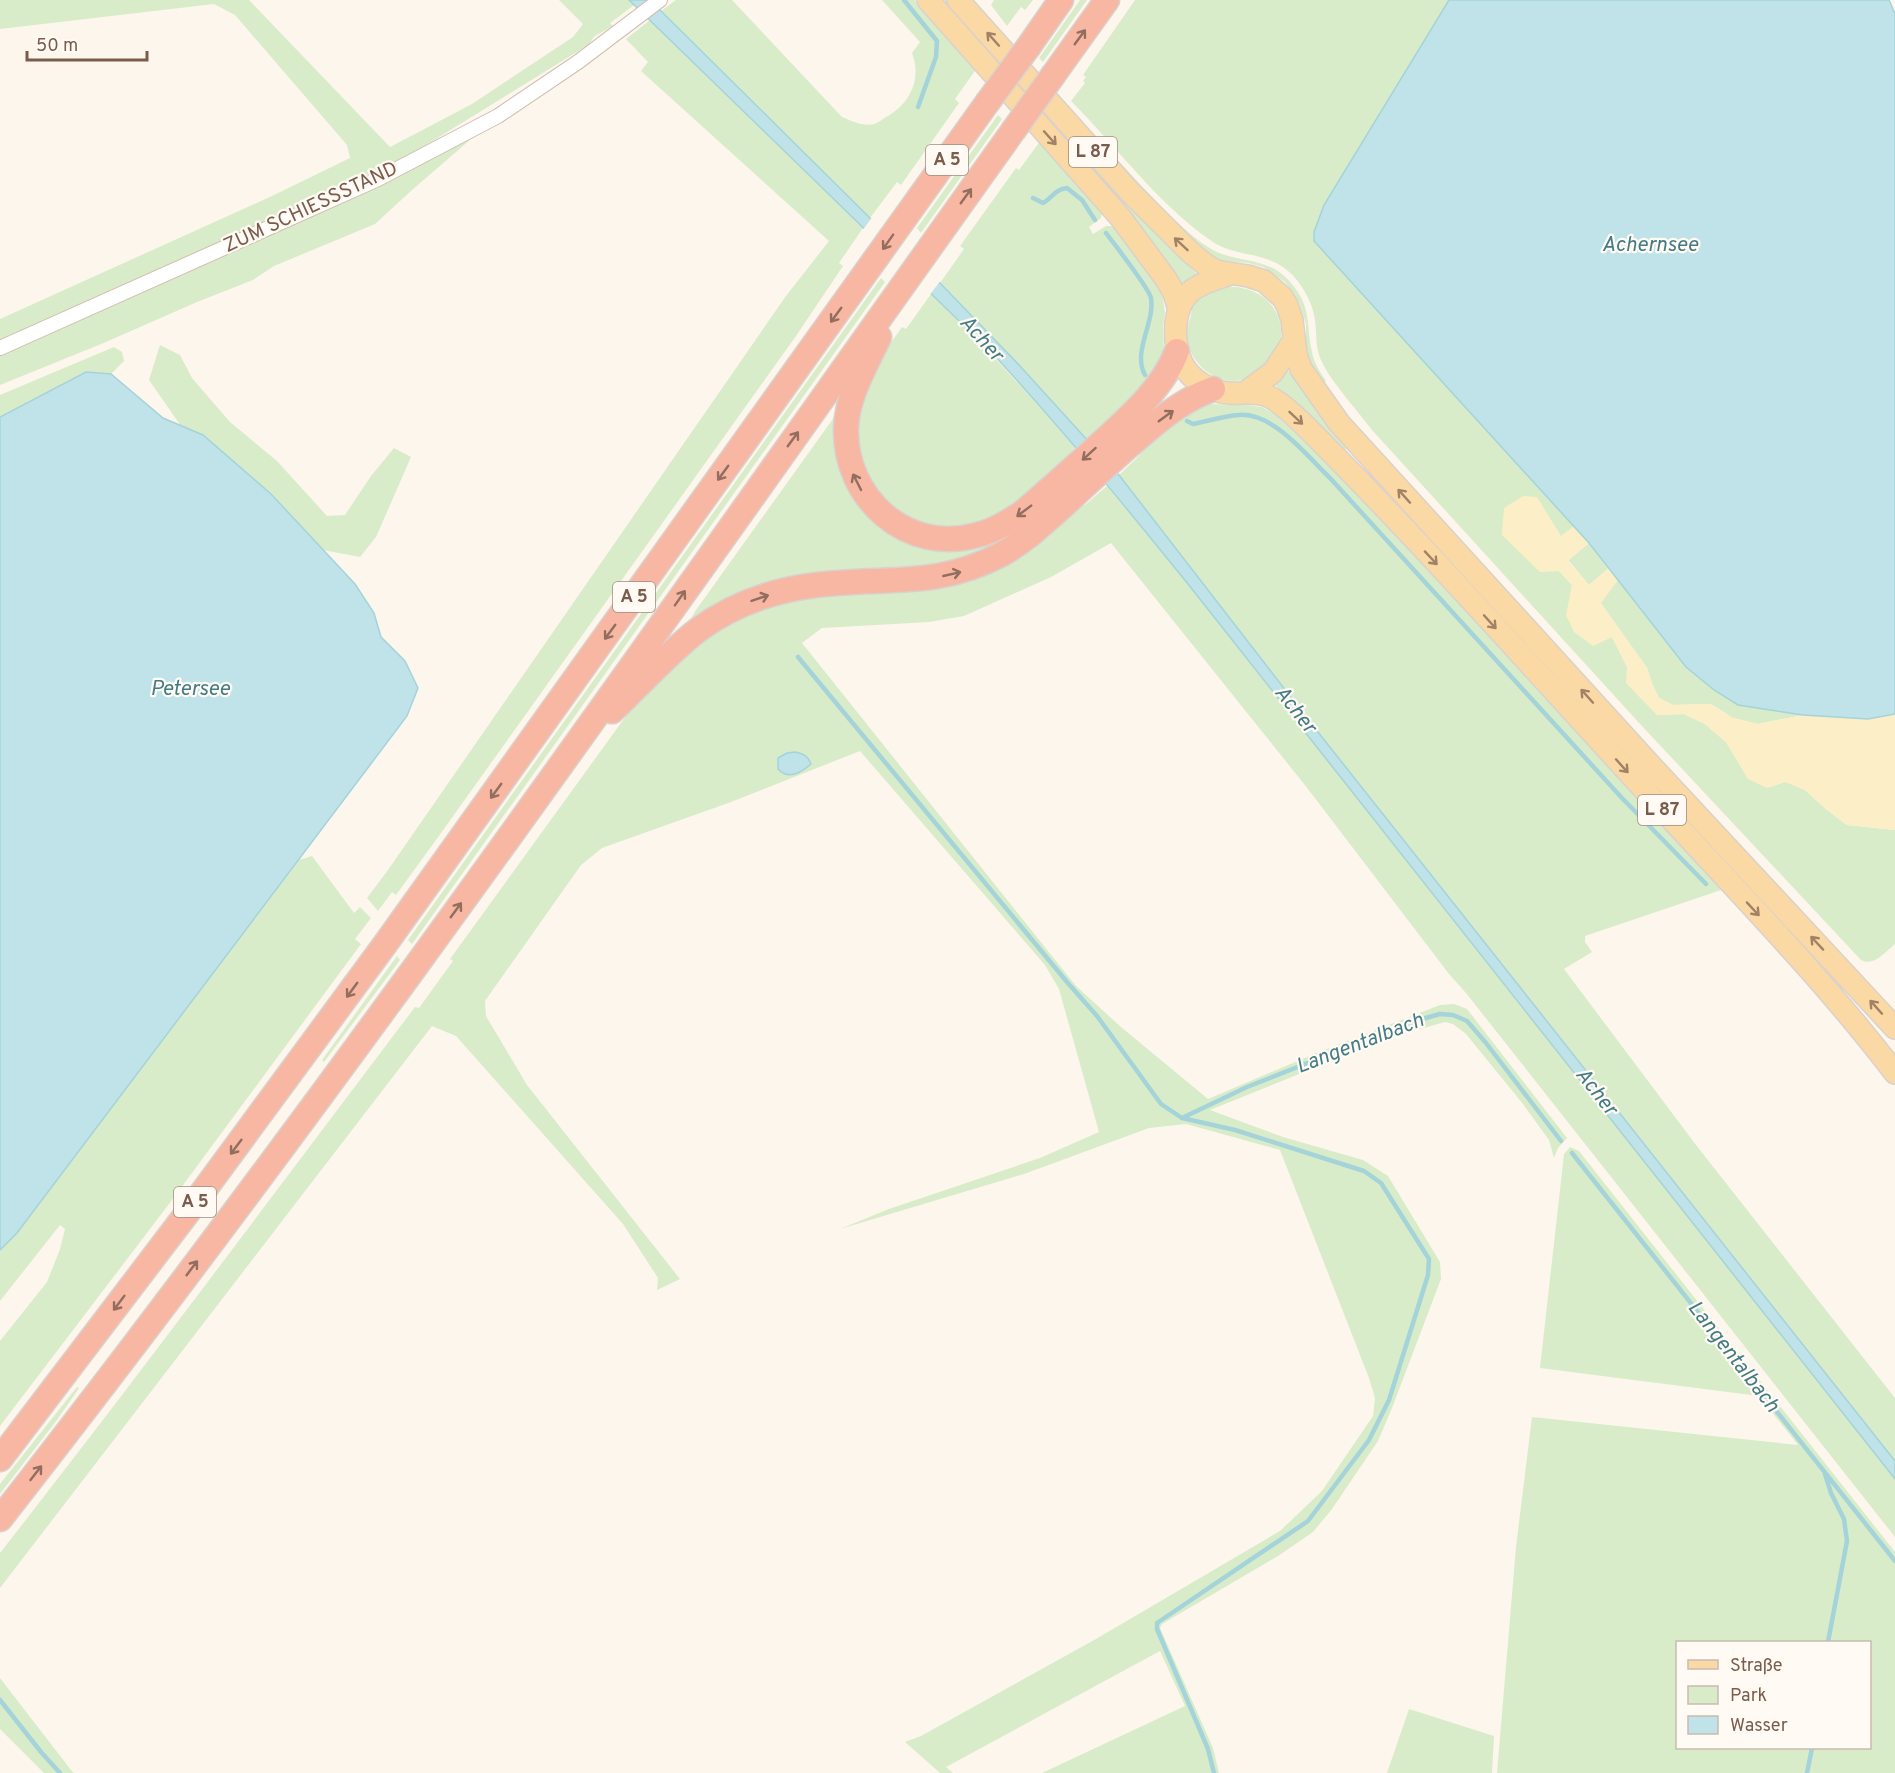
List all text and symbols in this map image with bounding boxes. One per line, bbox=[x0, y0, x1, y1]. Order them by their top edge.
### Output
scale bar bbox=[27, 24, 147, 62]
one-way arrow bbox=[1074, 29, 1086, 46]
one-way arrow bbox=[986, 32, 1000, 47]
text: 50 m bbox=[36, 35, 78, 58]
one-way arrow bbox=[1043, 130, 1057, 145]
road number: L 87 bbox=[1069, 137, 1117, 167]
road number: A 5 bbox=[926, 145, 968, 175]
street label: ZUM SCHIESSSTAND bbox=[220, 156, 402, 260]
one-way arrow bbox=[960, 189, 972, 205]
water label: Achernsee bbox=[1602, 232, 1699, 259]
one-way arrow bbox=[882, 234, 894, 250]
one-way arrow bbox=[1174, 237, 1189, 251]
one-way arrow bbox=[830, 306, 842, 322]
water label: Acher bbox=[953, 310, 1010, 370]
one-way arrow bbox=[1157, 409, 1173, 422]
one-way arrow bbox=[1288, 411, 1303, 426]
one-way arrow bbox=[787, 431, 799, 447]
one-way arrow bbox=[1082, 447, 1097, 461]
one-way arrow bbox=[717, 465, 729, 481]
one-way arrow bbox=[851, 473, 863, 491]
one-way arrow bbox=[1397, 489, 1411, 504]
one-way arrow bbox=[1016, 505, 1032, 517]
one-way arrow bbox=[1424, 551, 1439, 566]
one-way arrow bbox=[942, 567, 961, 579]
road number: A 5 bbox=[613, 582, 655, 612]
one-way arrow bbox=[674, 590, 686, 606]
one-way arrow bbox=[750, 592, 769, 603]
one-way arrow bbox=[1483, 614, 1497, 629]
one-way arrow bbox=[603, 624, 616, 640]
water label: Petersee bbox=[150, 676, 231, 703]
water label: Acher bbox=[1268, 680, 1323, 741]
one-way arrow bbox=[1580, 688, 1595, 703]
one-way arrow bbox=[1615, 758, 1629, 773]
one-way arrow bbox=[490, 782, 502, 798]
road number: L 87 bbox=[1638, 795, 1686, 825]
one-way arrow bbox=[450, 902, 462, 918]
one-way arrow bbox=[1746, 902, 1761, 917]
one-way arrow bbox=[1809, 935, 1824, 950]
one-way arrow bbox=[346, 982, 358, 998]
one-way arrow bbox=[1869, 999, 1883, 1014]
water label: Langentalbach bbox=[1292, 1007, 1428, 1081]
water label: Acher bbox=[1569, 1062, 1624, 1123]
one-way arrow bbox=[230, 1139, 242, 1155]
road number: A 5 bbox=[174, 1187, 216, 1217]
one-way arrow bbox=[186, 1260, 199, 1276]
one-way arrow bbox=[113, 1295, 126, 1311]
water label: Langentalbach bbox=[1681, 1296, 1785, 1419]
one-way arrow bbox=[30, 1466, 42, 1482]
legend bbox=[1676, 1641, 1871, 1749]
text: Straße bbox=[1730, 1655, 1782, 1678]
text: Park bbox=[1730, 1685, 1767, 1708]
text: Wasser bbox=[1730, 1715, 1788, 1738]

